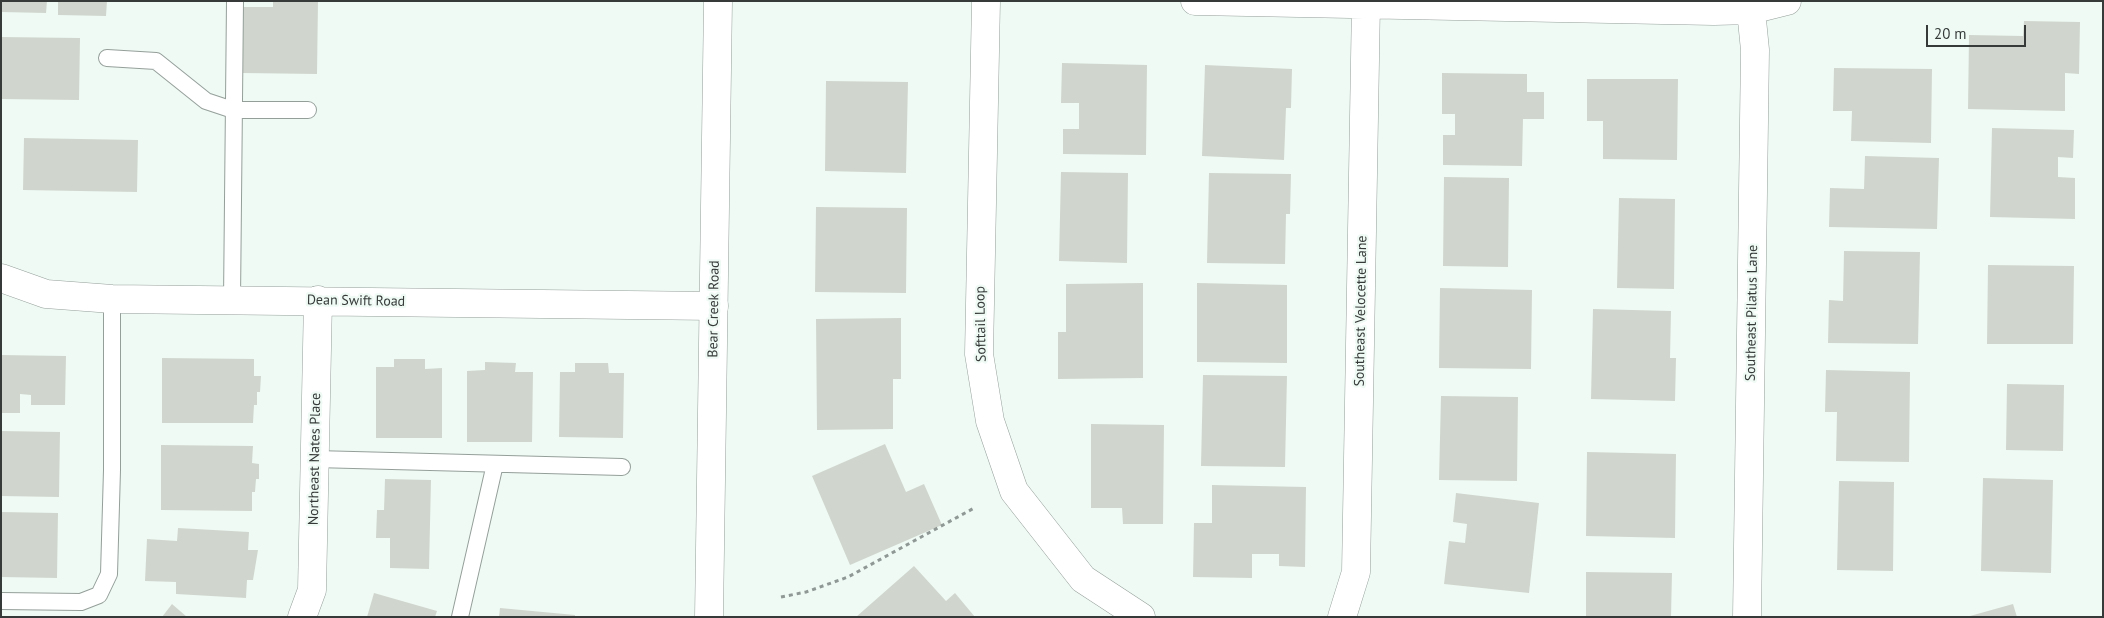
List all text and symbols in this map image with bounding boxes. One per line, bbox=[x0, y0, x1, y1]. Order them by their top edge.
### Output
scale bar bbox=[1929, 15, 2029, 47]
text: 20 m bbox=[1934, 24, 1967, 43]
street label: Southeast Velocette Lane bbox=[1351, 235, 1371, 387]
street label: Southeast Pilatus Lane bbox=[1742, 245, 1762, 381]
street label: Bear Creek Road bbox=[705, 260, 723, 358]
street label: Softtail Loop bbox=[972, 286, 990, 362]
street label: Dean Swift Road bbox=[307, 292, 405, 310]
street label: Northeast Nates Place bbox=[305, 393, 325, 525]

